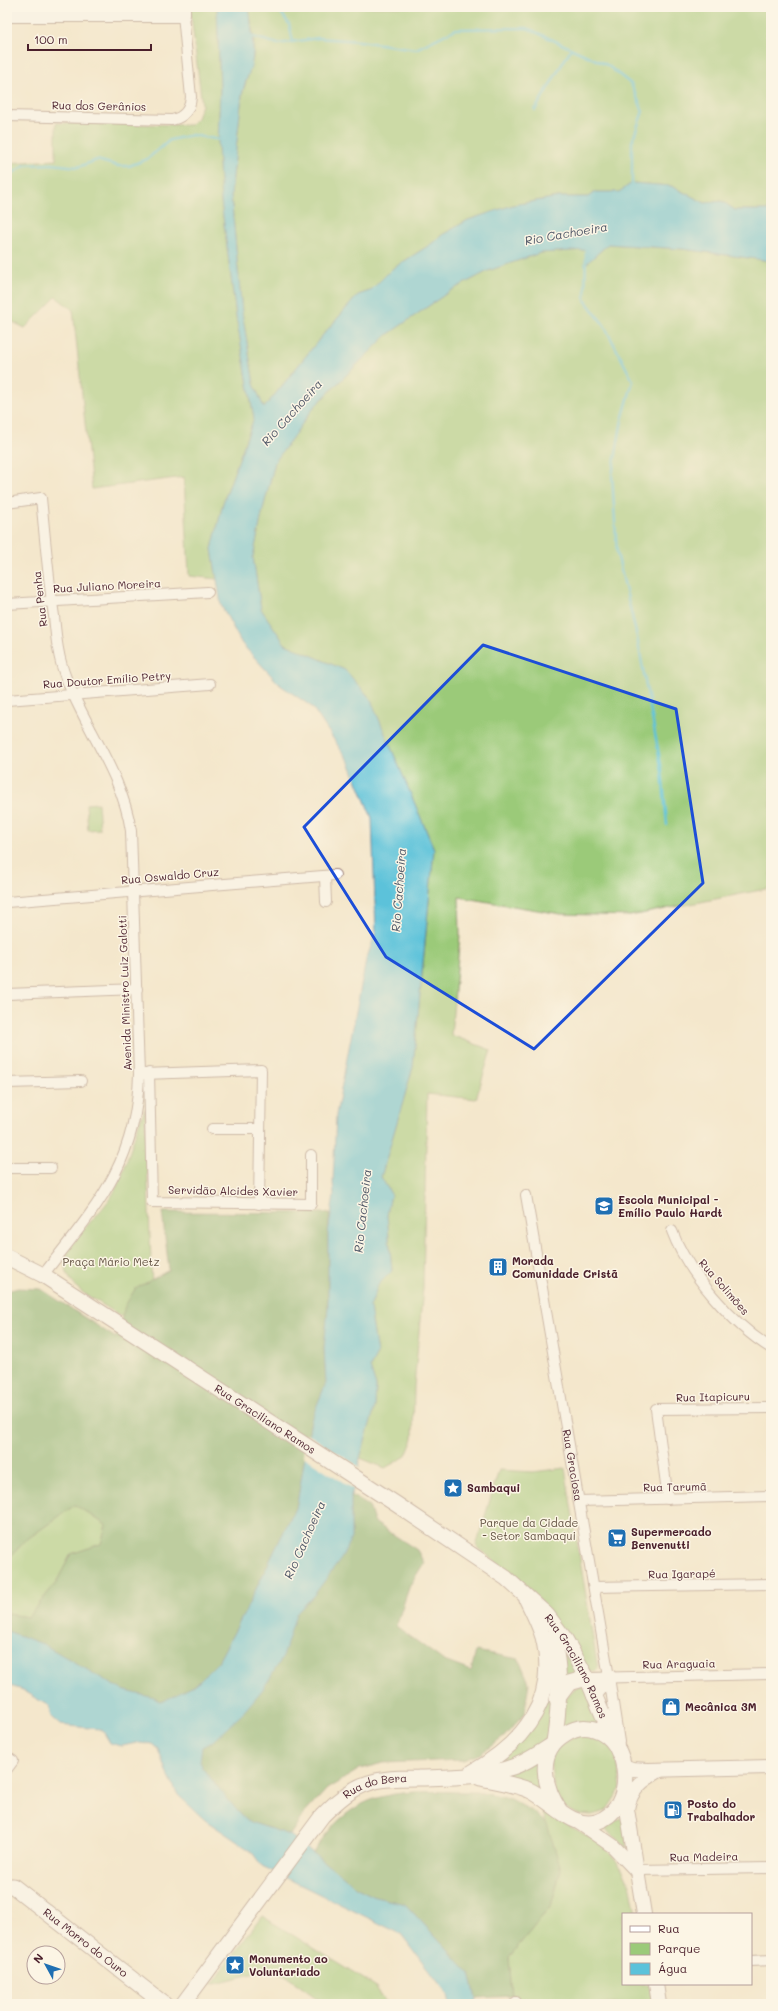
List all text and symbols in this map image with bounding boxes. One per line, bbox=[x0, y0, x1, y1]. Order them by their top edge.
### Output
scale bar bbox=[28, 26, 151, 52]
text: 100 m bbox=[34, 31, 68, 47]
street label: Rua dos Gerânios bbox=[52, 97, 146, 114]
water label: Rio Cachoeira bbox=[523, 218, 609, 248]
water label: Rio Cachoeira bbox=[257, 376, 325, 449]
street label: Rua Penha bbox=[29, 570, 50, 628]
street label: Rua Juliano Moreira bbox=[53, 575, 161, 596]
street label: Rua Doutor Emílio Petry bbox=[42, 668, 172, 691]
water label: Rio Cachoeira bbox=[387, 848, 409, 932]
street label: Rua Oswaldo Cruz bbox=[120, 864, 220, 887]
street label: Avenida Ministro Luiz Galotti bbox=[114, 915, 135, 1071]
water label: Rio Cachoeira bbox=[350, 1168, 374, 1253]
street label: Servidão Alcides Xavier bbox=[168, 1182, 298, 1199]
place label: Escola Municipal - Emílio Paulo Hardt bbox=[618, 1192, 722, 1220]
school or university icon: Escola Municipal - Emílio Paulo Hardt bbox=[593, 1195, 615, 1217]
place label: Morada Comunidade Cristã bbox=[512, 1253, 618, 1281]
park label: Praça Mário Metz bbox=[62, 1254, 160, 1269]
street label: Rua Solimões bbox=[696, 1255, 753, 1318]
building icon: Morada Comunidade Cristã bbox=[487, 1256, 509, 1278]
street label: Rua Graciliano Ramos bbox=[212, 1380, 319, 1457]
street label: Rua Itapicuru bbox=[676, 1388, 750, 1405]
street label: Rua Graciosa bbox=[559, 1428, 587, 1502]
place icon: Sambaqui bbox=[442, 1477, 464, 1499]
street label: Rua Tarumã bbox=[643, 1478, 707, 1495]
place label: Sambaqui bbox=[467, 1480, 520, 1495]
water label: Rio Cachoeira bbox=[280, 1498, 328, 1581]
park label: Parque da Cidade - Setor Sambaqui bbox=[480, 1515, 579, 1543]
place label: Supermercado Benvenutti bbox=[631, 1524, 712, 1552]
supermarket icon: Supermercado Benvenutti bbox=[606, 1527, 628, 1549]
street label: Rua Igarapé bbox=[648, 1565, 716, 1582]
street label: Rua Graciliano Ramos bbox=[542, 1610, 611, 1720]
street label: Rua Araguaia bbox=[642, 1655, 716, 1672]
shop icon: Mecânica 3M bbox=[660, 1696, 682, 1718]
place label: Mecânica 3M bbox=[685, 1699, 757, 1714]
street label: Rua do Bera bbox=[340, 1770, 407, 1802]
place label: Posto do Trabalhador bbox=[687, 1796, 755, 1824]
fuel station icon: Posto do Trabalhador bbox=[662, 1799, 684, 1821]
street label: Rua Madeira bbox=[670, 1848, 739, 1865]
street label: Rua Morro do Ouro bbox=[40, 1904, 132, 1980]
legend bbox=[622, 1913, 752, 1985]
text: Rua bbox=[658, 1920, 680, 1936]
text: Parque bbox=[658, 1940, 701, 1956]
north arrow bbox=[26, 1945, 66, 1985]
text: N bbox=[30, 1950, 46, 1966]
place label: Monumento ao Voluntariado bbox=[249, 1951, 328, 1979]
place icon: Monumento ao Voluntariado bbox=[224, 1954, 246, 1976]
text: Água bbox=[658, 1960, 687, 1976]

